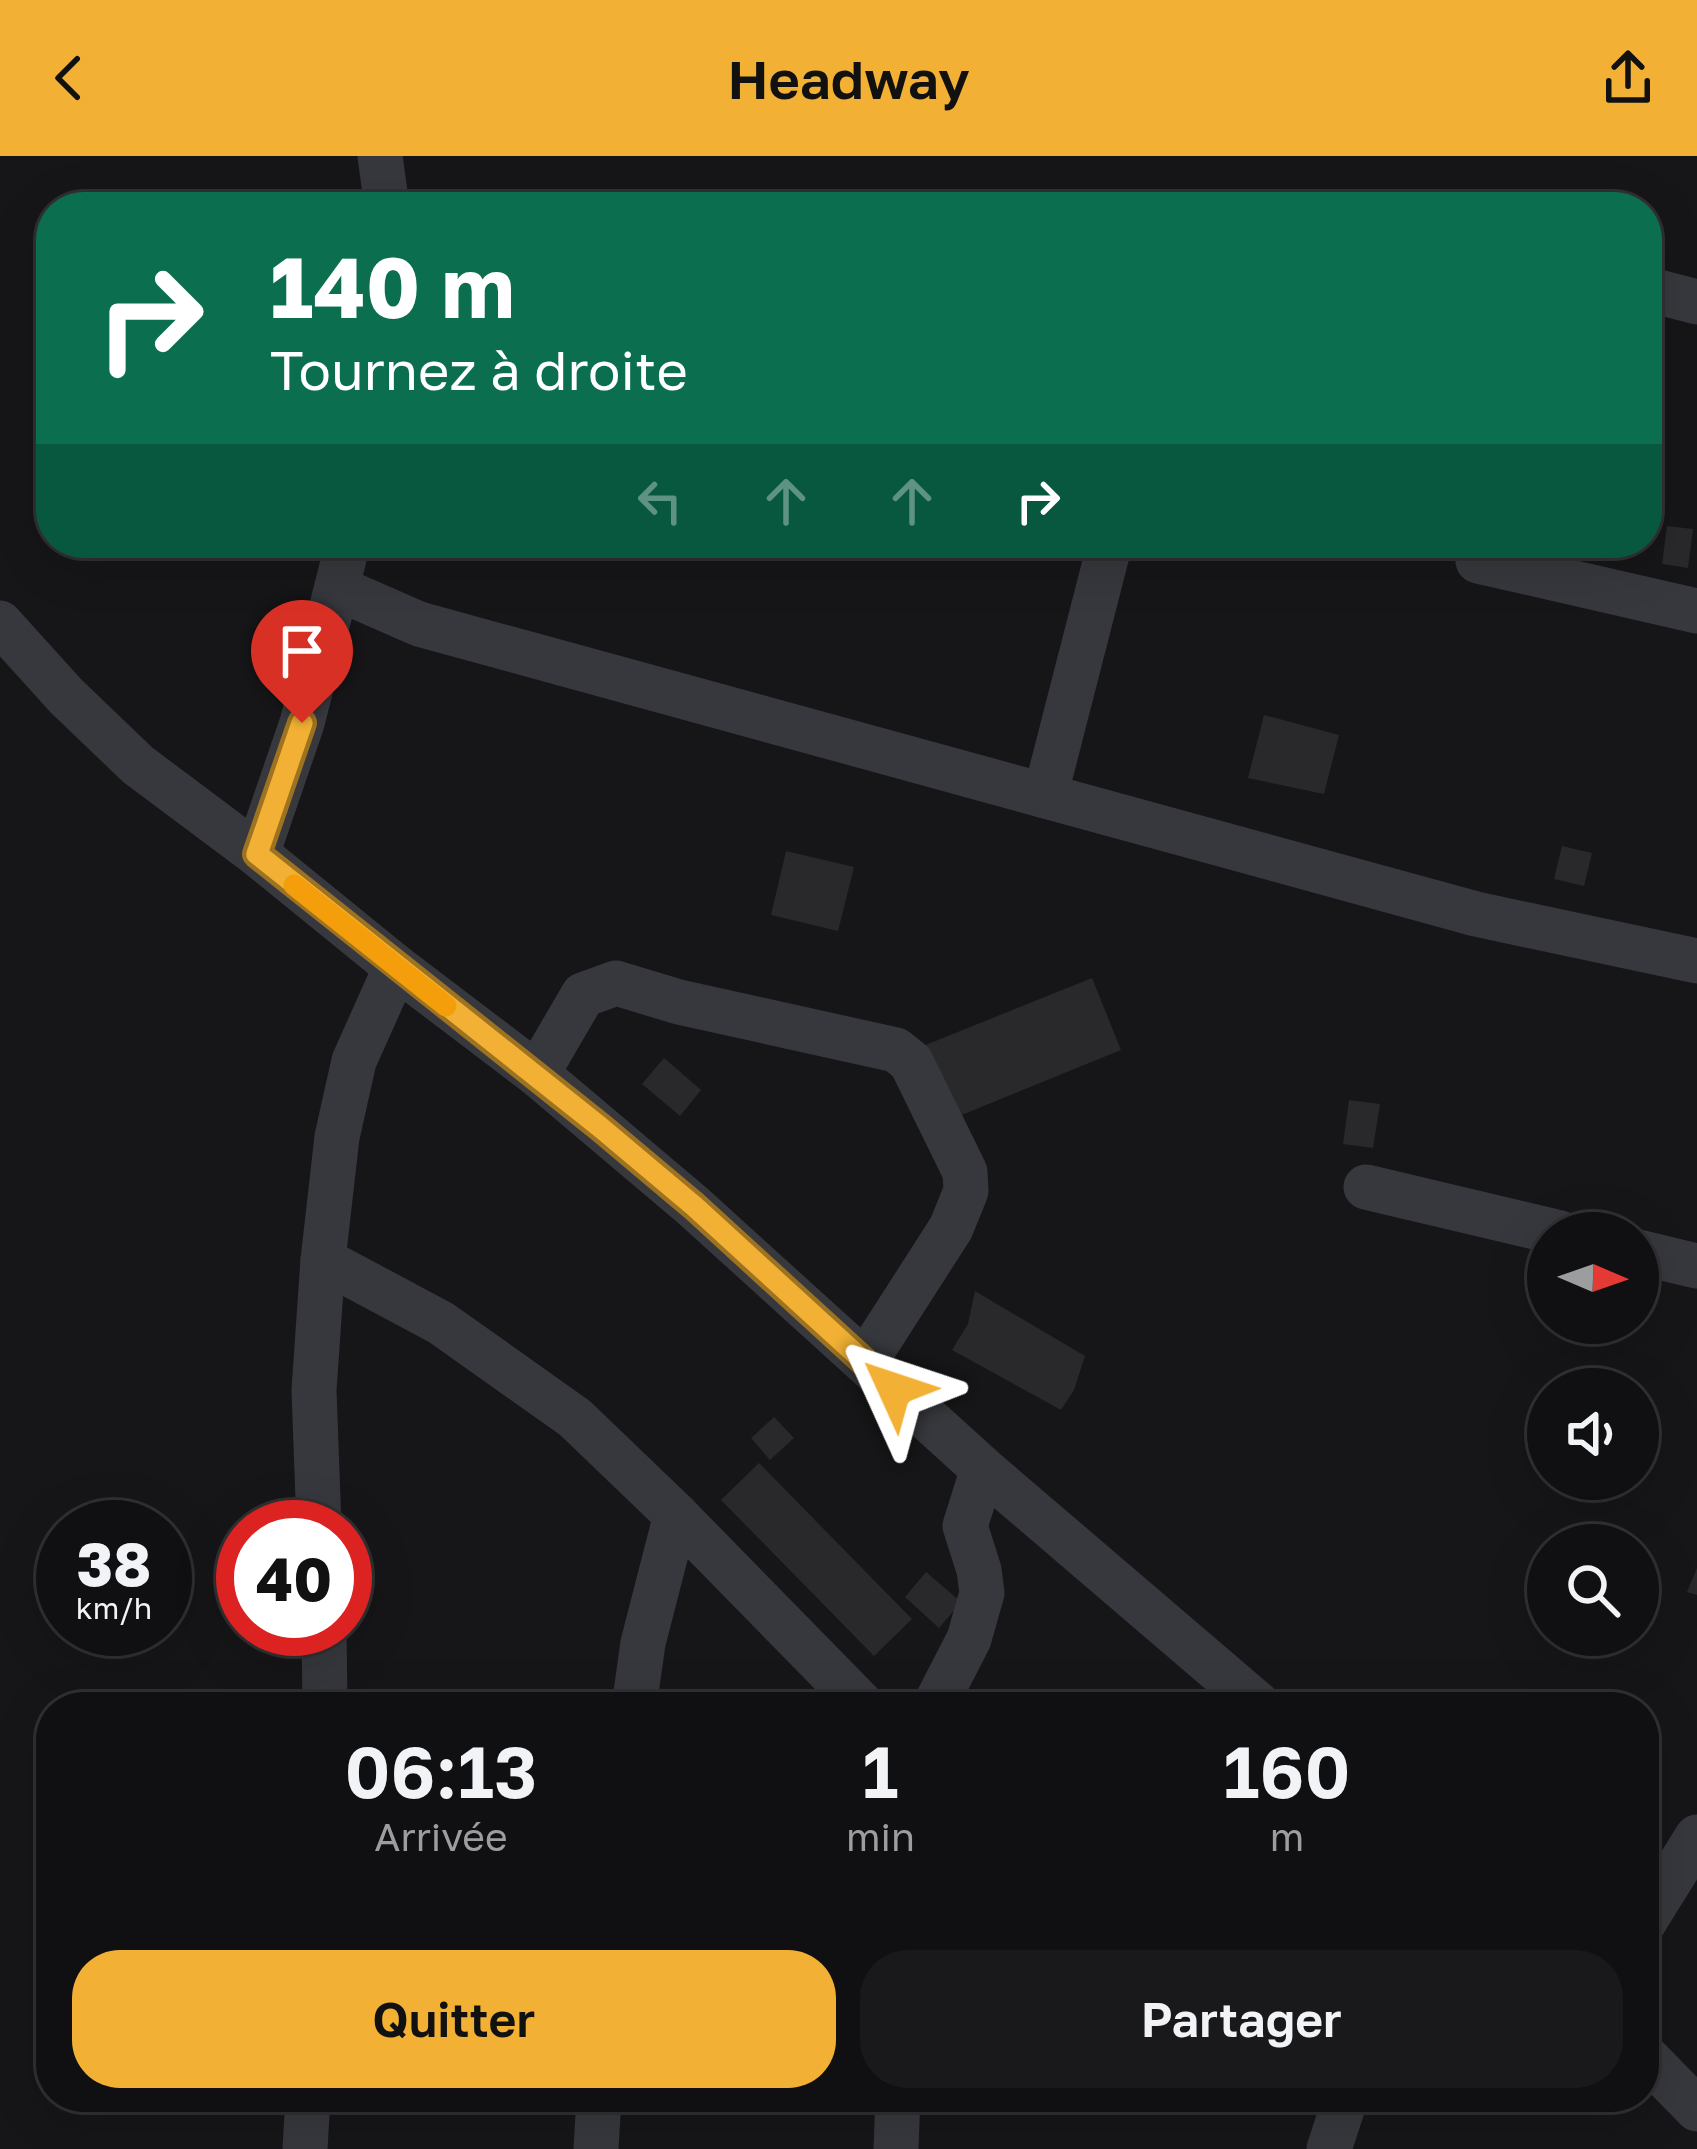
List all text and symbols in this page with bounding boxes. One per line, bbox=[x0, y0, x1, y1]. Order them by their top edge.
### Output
icon: back bbox=[36, 45, 102, 111]
icon: share bbox=[1595, 45, 1661, 111]
text: Headway bbox=[727, 46, 970, 111]
text: 140 m bbox=[270, 236, 515, 336]
icon: right bbox=[72, 240, 228, 396]
text: Tournez à droite bbox=[270, 337, 688, 402]
icon: left bbox=[627, 468, 693, 534]
icon: ahead bbox=[753, 468, 819, 534]
icon: ahead bbox=[879, 468, 945, 534]
icon: right bbox=[1005, 468, 1071, 534]
pin bbox=[251, 600, 353, 723]
icon: arrive bbox=[269, 618, 335, 684]
north arrow bbox=[1527, 1212, 1659, 1344]
map controls bbox=[1527, 1212, 1659, 1656]
position arrow bbox=[831, 1326, 957, 1452]
button: sound bbox=[1527, 1368, 1659, 1500]
speed limit sign: 40 bbox=[216, 1500, 372, 1656]
button: search bbox=[1527, 1524, 1659, 1656]
text: 38 bbox=[76, 1527, 151, 1599]
text: km/h bbox=[76, 1590, 152, 1626]
text: 06:13 bbox=[344, 1727, 537, 1814]
text: 1 bbox=[862, 1727, 899, 1814]
text: 160 bbox=[1223, 1727, 1351, 1814]
text: Arrivée bbox=[374, 1813, 508, 1860]
text: min bbox=[846, 1813, 915, 1860]
text: m bbox=[1270, 1813, 1304, 1860]
button: Quitter bbox=[72, 1950, 836, 2088]
button: Partager bbox=[860, 1950, 1623, 2088]

